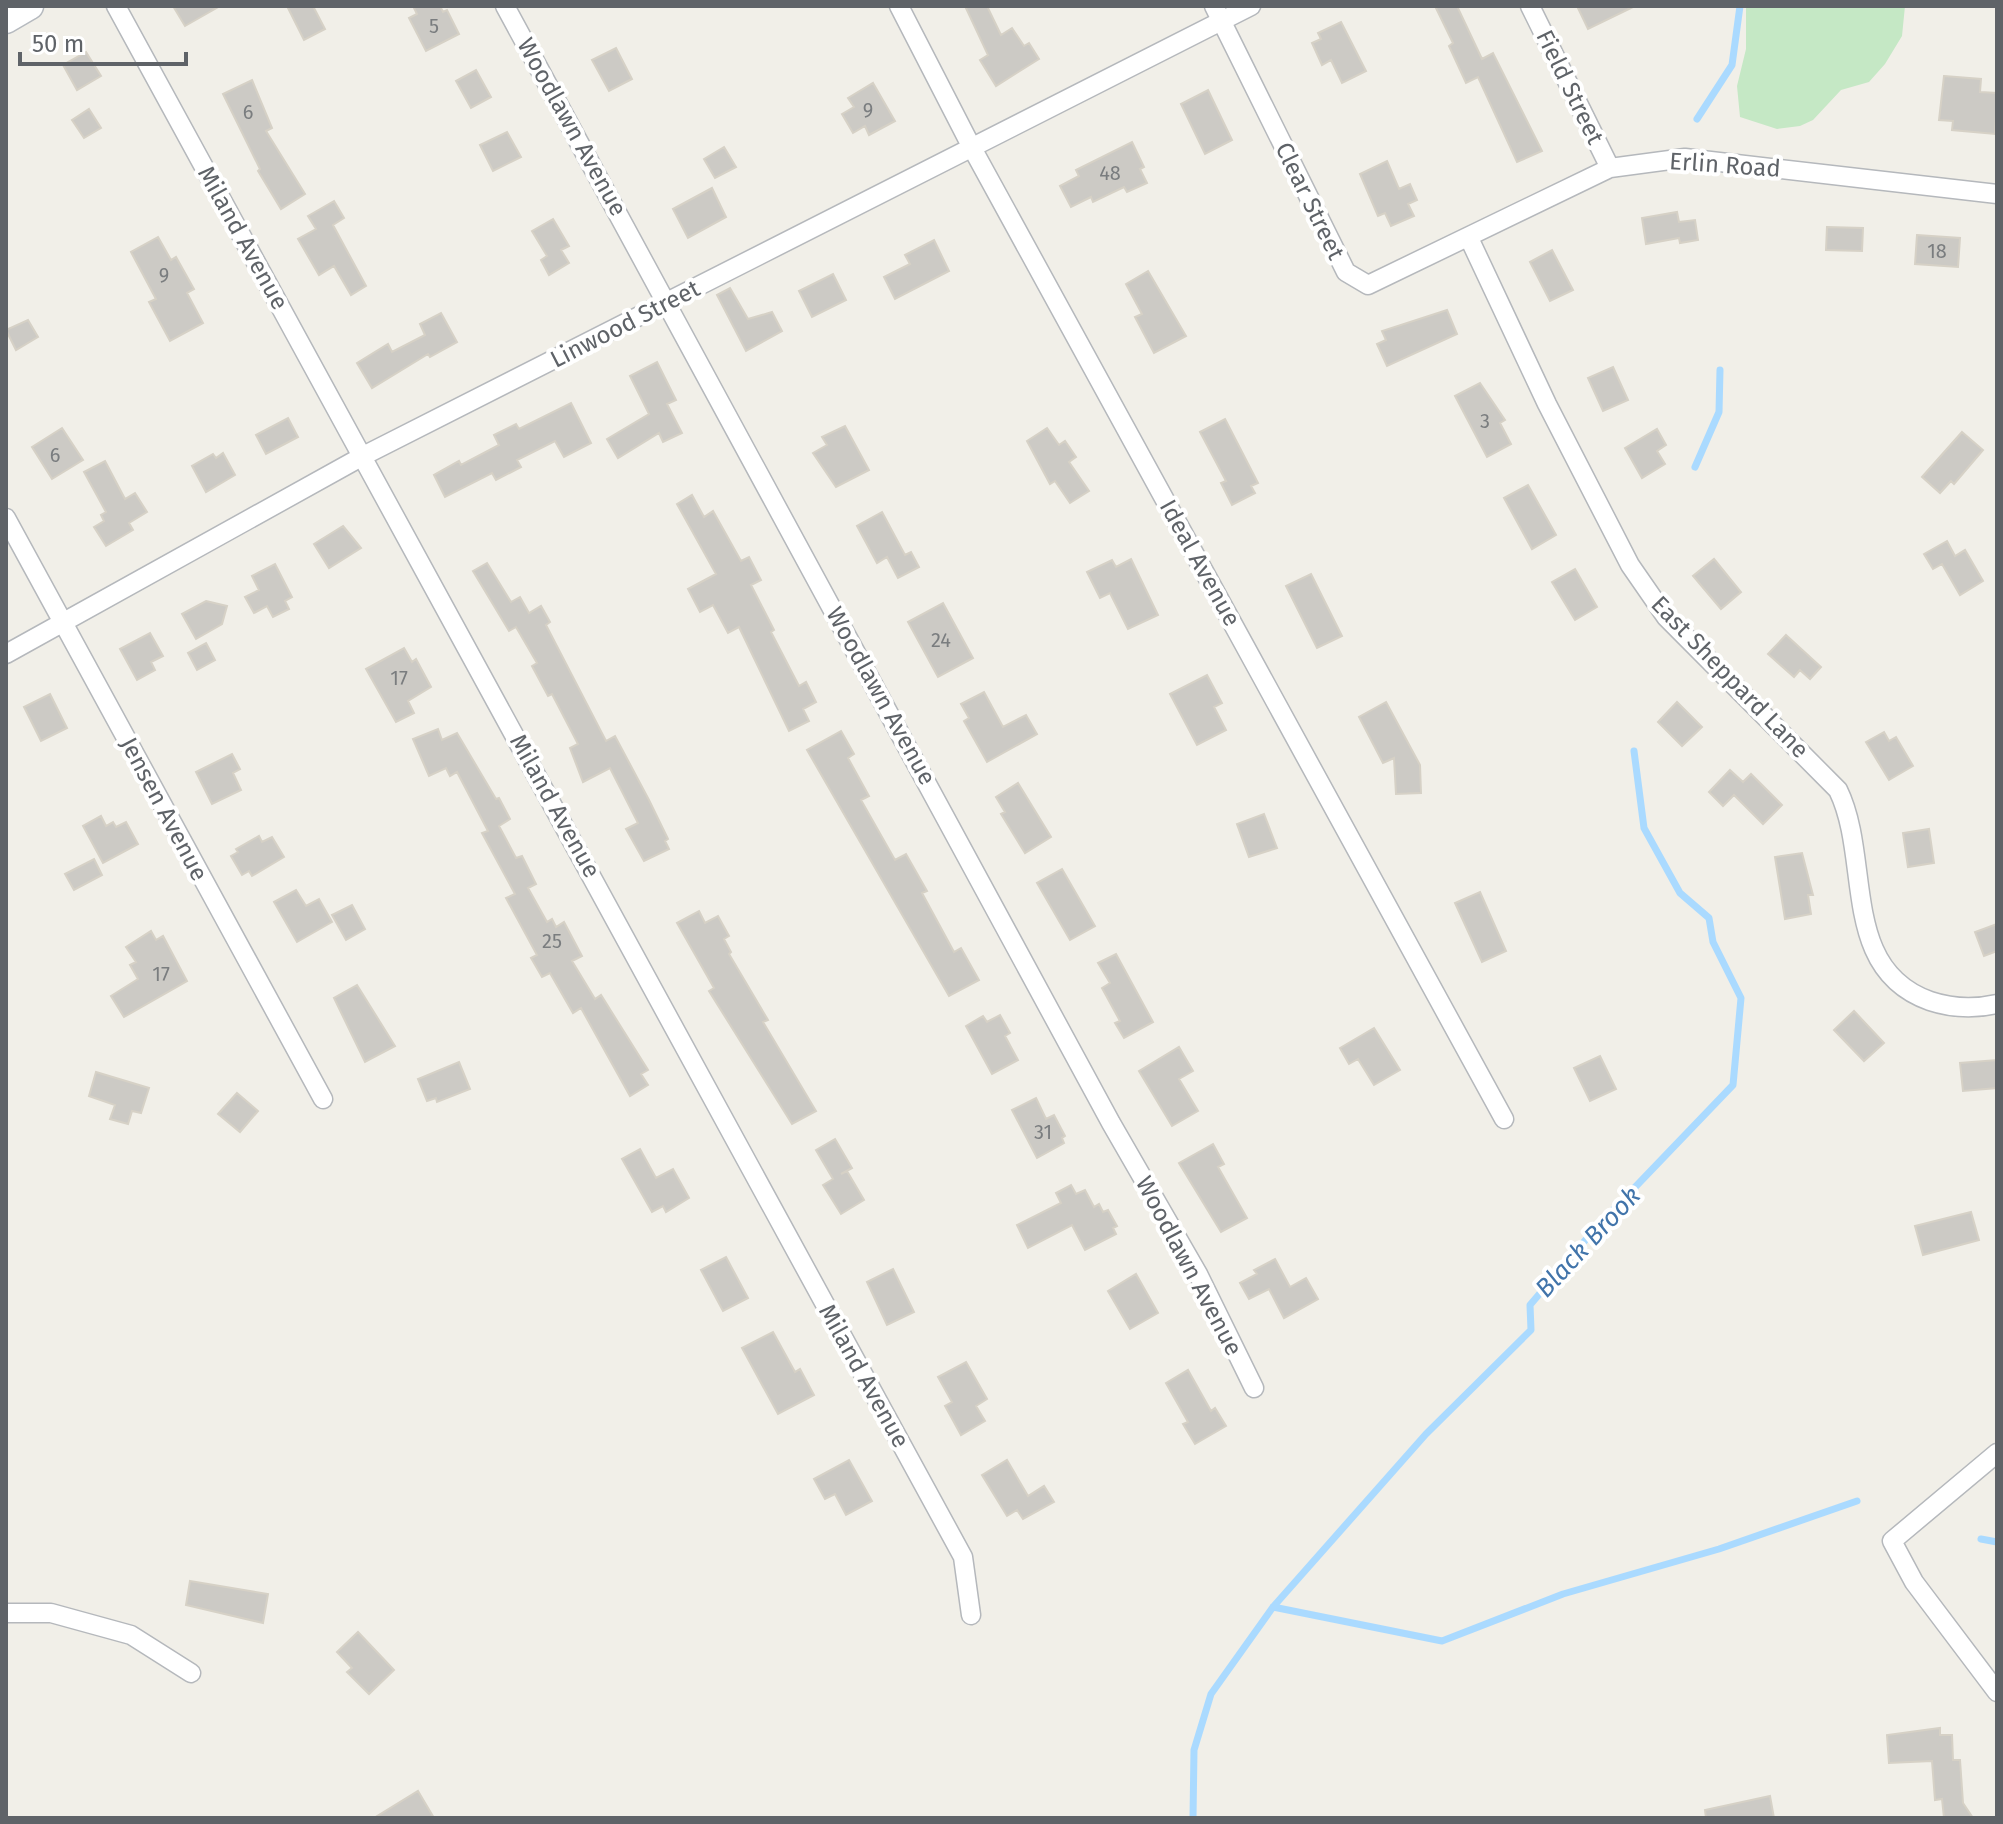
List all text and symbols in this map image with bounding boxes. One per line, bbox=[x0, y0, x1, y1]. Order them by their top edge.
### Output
house number: 5 bbox=[429, 14, 439, 38]
scale bar bbox=[20, 16, 186, 66]
street label: Field Street bbox=[1530, 25, 1610, 149]
text: 50 m bbox=[32, 30, 84, 58]
street label: Woodlawn Avenue bbox=[511, 33, 633, 221]
house number: 9 bbox=[863, 98, 873, 122]
house number: 6 bbox=[243, 100, 253, 124]
street label: Clear Street bbox=[1270, 138, 1351, 264]
street label: Erlin Road bbox=[1668, 147, 1782, 183]
street label: Miland Avenue bbox=[192, 161, 294, 315]
house number: 48 bbox=[1099, 161, 1121, 185]
house number: 18 bbox=[1927, 239, 1947, 263]
house number: 9 bbox=[159, 263, 169, 287]
street label: Linwood Street bbox=[546, 274, 705, 374]
house number: 3 bbox=[1480, 409, 1490, 433]
house number: 6 bbox=[50, 443, 60, 467]
street label: Ideal Avenue bbox=[1154, 495, 1246, 631]
street label: East Sheppard Lane bbox=[1645, 590, 1815, 764]
street label: Woodlawn Avenue bbox=[820, 602, 942, 790]
house number: 24 bbox=[931, 628, 951, 652]
house number: 17 bbox=[390, 666, 408, 690]
street label: Miland Avenue bbox=[504, 729, 606, 883]
street label: Jensen Avenue bbox=[114, 732, 214, 886]
house number: 25 bbox=[542, 929, 562, 953]
house number: 17 bbox=[152, 962, 170, 986]
house number: 31 bbox=[1034, 1120, 1052, 1144]
street label: Woodlawn Avenue bbox=[1130, 1172, 1248, 1360]
water label: Black Brook bbox=[1529, 1180, 1647, 1304]
street label: Miland Avenue bbox=[813, 1299, 915, 1453]

